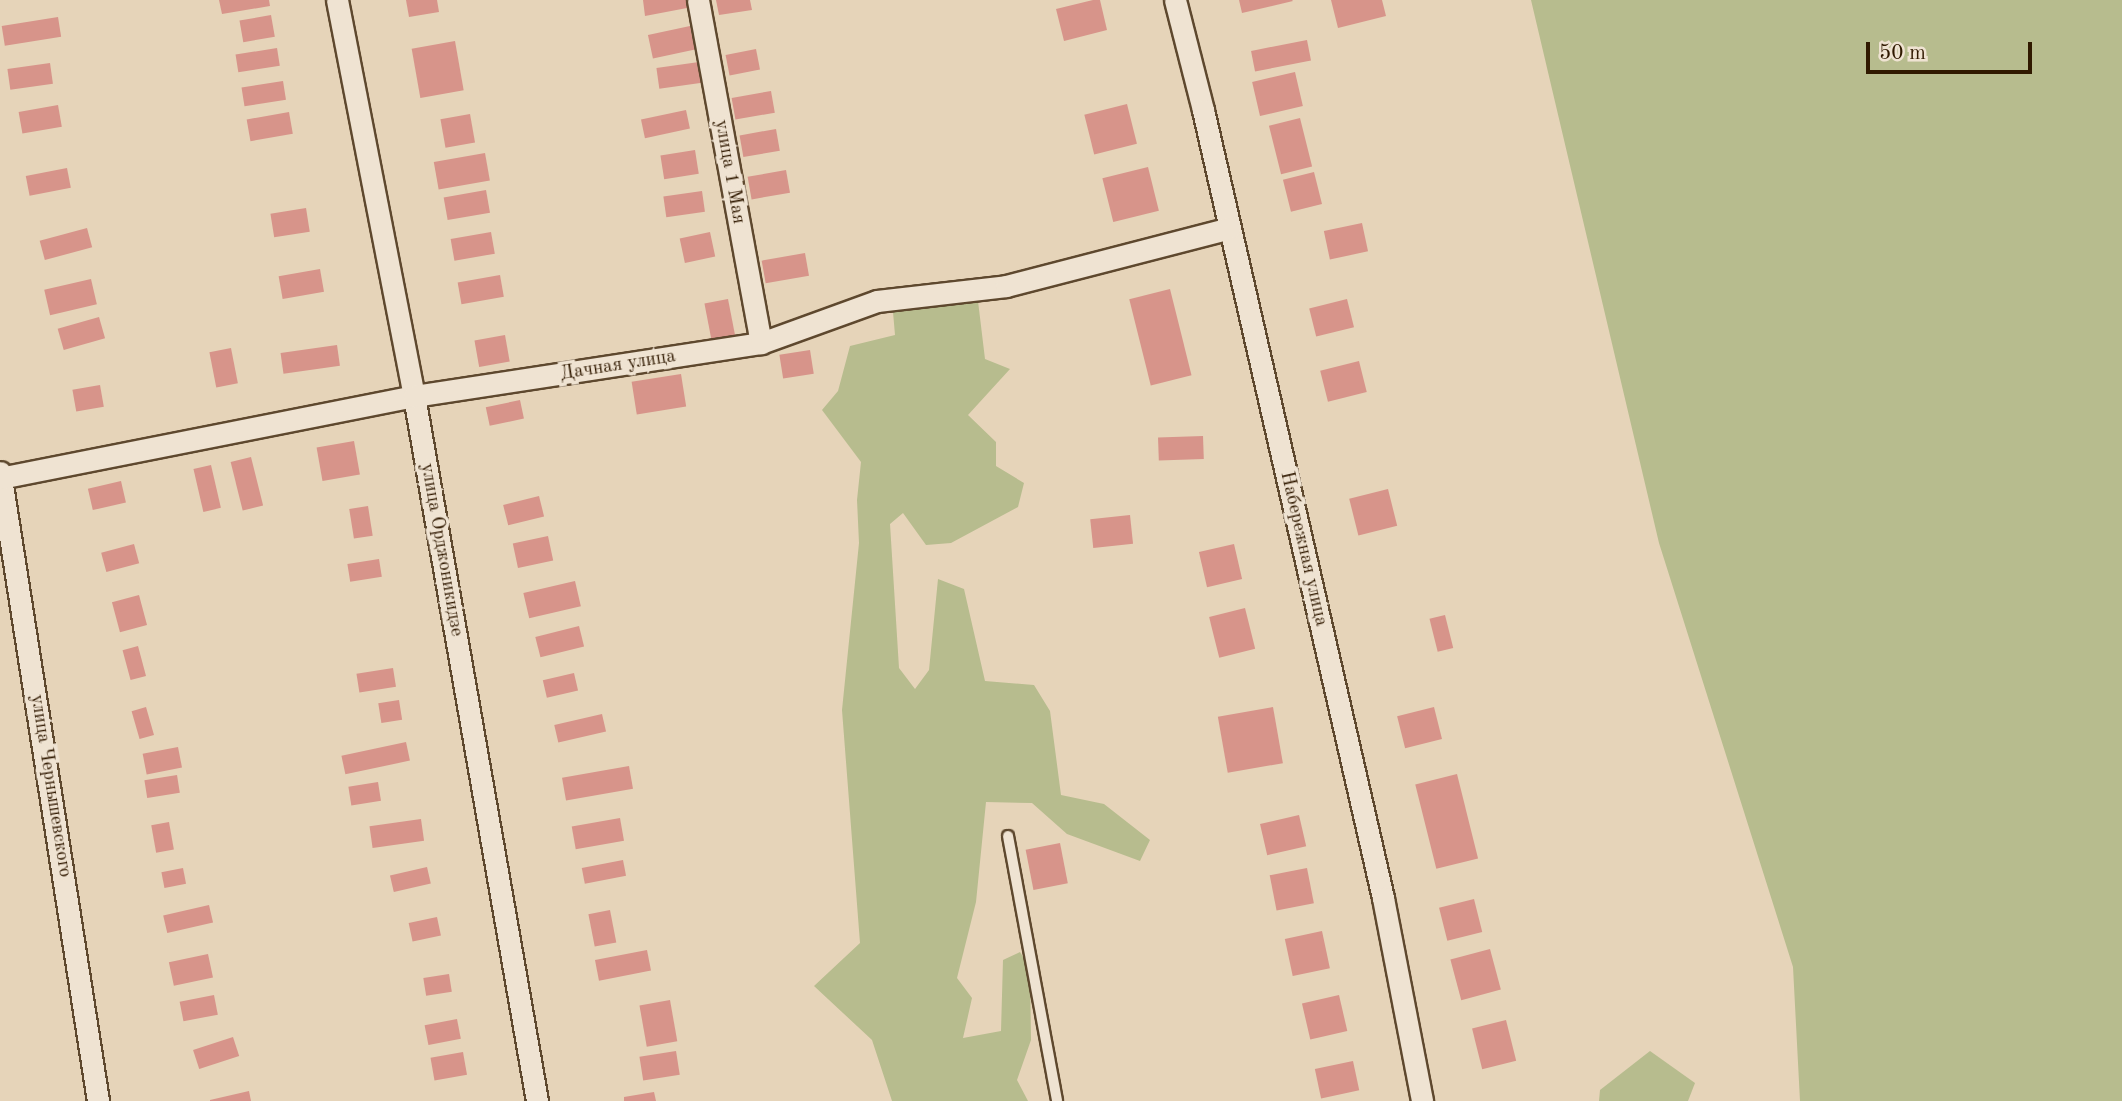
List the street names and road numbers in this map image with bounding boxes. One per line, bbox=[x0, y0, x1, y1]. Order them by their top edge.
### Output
street label: улица 1 Мая bbox=[709, 118, 749, 226]
street label: Дачная улица bbox=[559, 346, 677, 386]
street label: улица Орджоникидзе bbox=[415, 462, 467, 638]
street label: Набережная улица bbox=[1274, 469, 1332, 629]
street label: улица Чернышевского bbox=[24, 693, 76, 879]

